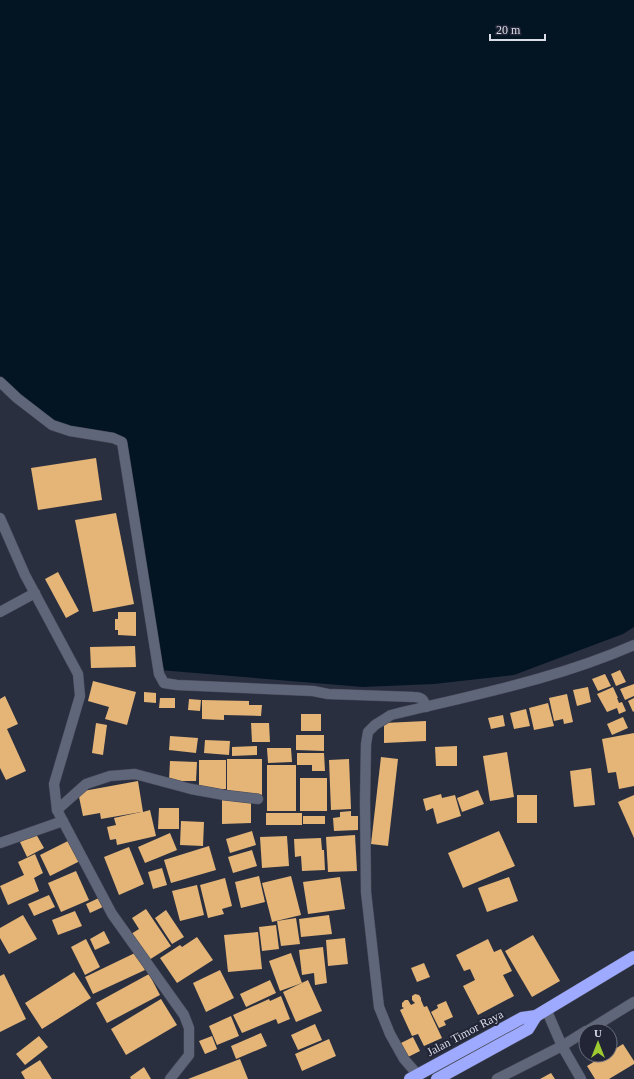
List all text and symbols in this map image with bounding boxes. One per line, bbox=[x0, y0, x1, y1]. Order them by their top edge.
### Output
scale bar bbox=[490, 16, 545, 42]
text: 20 m bbox=[496, 23, 521, 37]
street label: Jalan Timor Raya bbox=[424, 1007, 506, 1059]
north arrow bbox=[578, 1023, 618, 1063]
text: U bbox=[594, 1027, 602, 1039]

